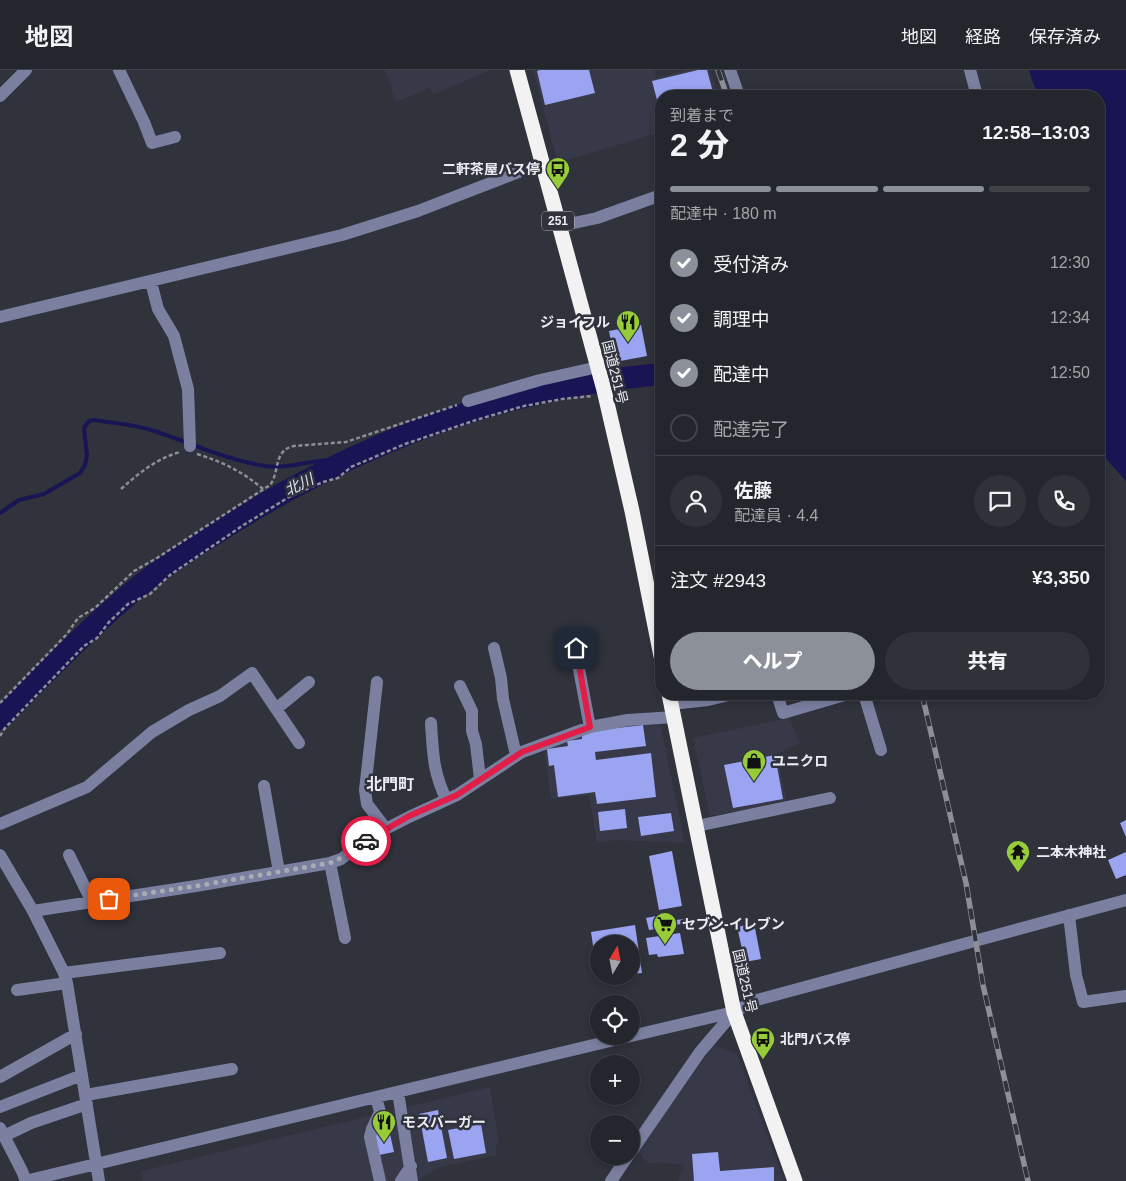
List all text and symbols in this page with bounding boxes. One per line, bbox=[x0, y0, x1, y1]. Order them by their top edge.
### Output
text: 地図 bbox=[25, 23, 73, 50]
text: 地図 bbox=[901, 27, 937, 47]
text: 経路 bbox=[965, 27, 1001, 47]
text: 保存済み bbox=[1029, 27, 1101, 47]
text: 到着まで bbox=[670, 107, 734, 124]
text: 12:58–13:03 bbox=[982, 122, 1090, 143]
text: 2 分 bbox=[670, 127, 729, 163]
bus stop icon: 二軒茶屋バス停 bbox=[545, 156, 571, 190]
place label: 二軒茶屋バス停 bbox=[442, 161, 540, 177]
text: 配達中 · 180 m bbox=[670, 205, 777, 222]
road number: 251 bbox=[542, 212, 574, 230]
icon: check bbox=[670, 249, 698, 277]
text: 受付済み bbox=[713, 254, 789, 275]
text: 12:30 bbox=[1050, 254, 1090, 271]
icon: check bbox=[670, 304, 698, 332]
restaurant icon: ジョイフル bbox=[615, 309, 641, 343]
text: 調理中 bbox=[713, 309, 770, 330]
text: 12:34 bbox=[1050, 309, 1090, 326]
place label: ジョイフル bbox=[540, 314, 610, 330]
street label: 国道251号 bbox=[599, 338, 631, 406]
icon: check bbox=[670, 359, 698, 387]
text: 配達中 bbox=[713, 364, 770, 385]
text: 12:50 bbox=[1050, 364, 1090, 381]
text: 配達完了 bbox=[713, 419, 789, 440]
water label: 北川 bbox=[282, 469, 318, 499]
button: person bbox=[670, 475, 722, 527]
button: chat bbox=[974, 475, 1026, 527]
button: phone bbox=[1038, 475, 1090, 527]
text: 佐藤 bbox=[734, 480, 772, 501]
text: 配達員 · 4.4 bbox=[734, 507, 818, 524]
text: ¥3,350 bbox=[1032, 567, 1090, 588]
text: 注文 #2943 bbox=[670, 570, 766, 591]
pin bbox=[555, 627, 597, 669]
button: ヘルプ bbox=[670, 632, 875, 690]
button: 共有 bbox=[885, 632, 1090, 690]
icon: home bbox=[562, 634, 590, 662]
shop icon: ユニクロ bbox=[741, 748, 767, 782]
place label: ユニクロ bbox=[772, 753, 828, 769]
district label: 北門町 bbox=[366, 776, 414, 793]
courier bbox=[341, 816, 391, 866]
icon: car bbox=[352, 827, 380, 855]
temple icon: 二本木神社 bbox=[1005, 839, 1031, 873]
place label: 二本木神社 bbox=[1036, 844, 1106, 860]
pin bbox=[88, 878, 130, 920]
icon: bag bbox=[95, 885, 123, 913]
supermarket icon: セブン-イレブン bbox=[652, 911, 678, 945]
place label: セブン-イレブン bbox=[682, 916, 785, 932]
north arrow bbox=[590, 935, 640, 985]
map controls bbox=[590, 935, 640, 1165]
street label: 国道251号 bbox=[730, 947, 760, 1015]
button: locate bbox=[590, 995, 640, 1045]
bus stop icon: 北門バス停 bbox=[750, 1026, 776, 1060]
place label: 北門バス停 bbox=[780, 1031, 850, 1047]
button: + bbox=[590, 1055, 640, 1105]
restaurant icon: モスバーガー bbox=[371, 1109, 397, 1143]
place label: モスバーガー bbox=[402, 1114, 486, 1130]
button: − bbox=[590, 1115, 640, 1165]

